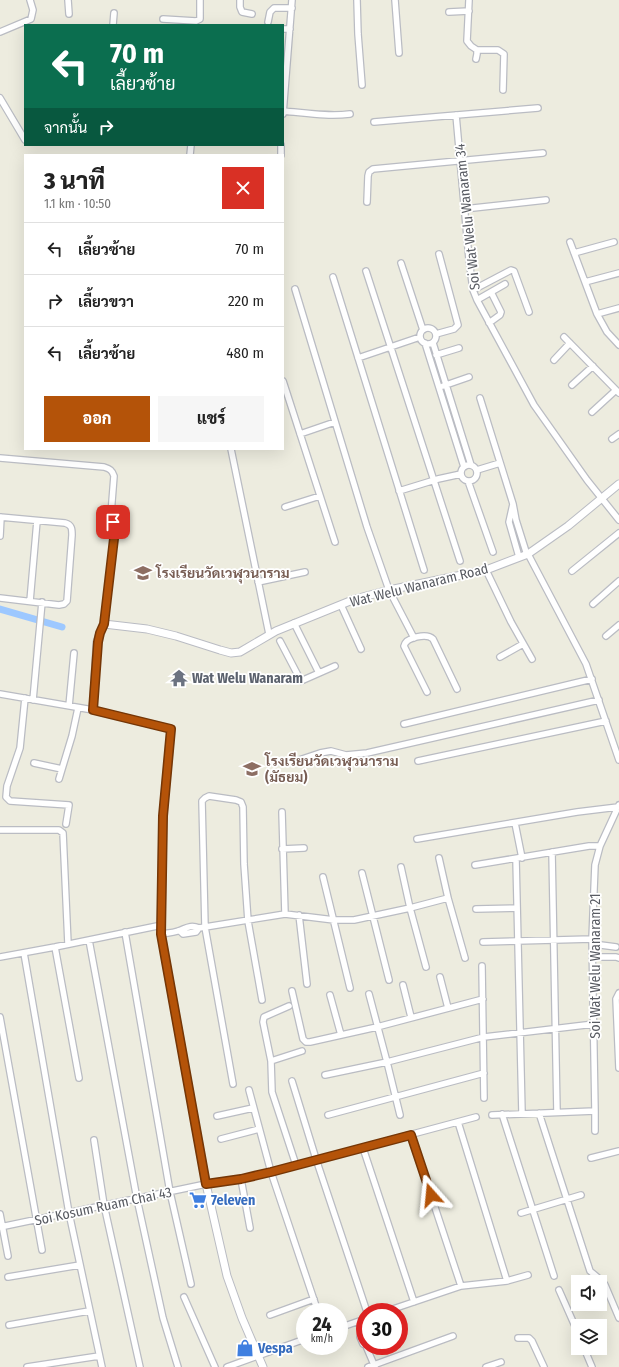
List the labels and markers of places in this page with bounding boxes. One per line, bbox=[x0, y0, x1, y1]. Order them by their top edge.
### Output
pin bbox=[96, 505, 130, 539]
school or university icon: โรงเรียนวัดเวฬุวนาราม bbox=[133, 563, 153, 583]
place label: โรงเรียนวัดเวฬุวนาราม bbox=[155, 564, 289, 584]
temple icon: Wat Welu Wanaram bbox=[169, 668, 189, 688]
place label: Wat Welu Wanaram bbox=[192, 670, 303, 687]
place label: โรงเรียนวัดเวฬุวนาราม (มัธยม) bbox=[264, 752, 398, 786]
school or university icon: โรงเรียนวัดเวฬุวนาราม (มัธยม) bbox=[242, 759, 262, 779]
supermarket icon: 7eleven bbox=[188, 1190, 208, 1210]
place label: 7eleven bbox=[211, 1192, 255, 1209]
shop icon: Vespa bbox=[235, 1338, 255, 1358]
place label: Vespa bbox=[257, 1340, 293, 1357]

